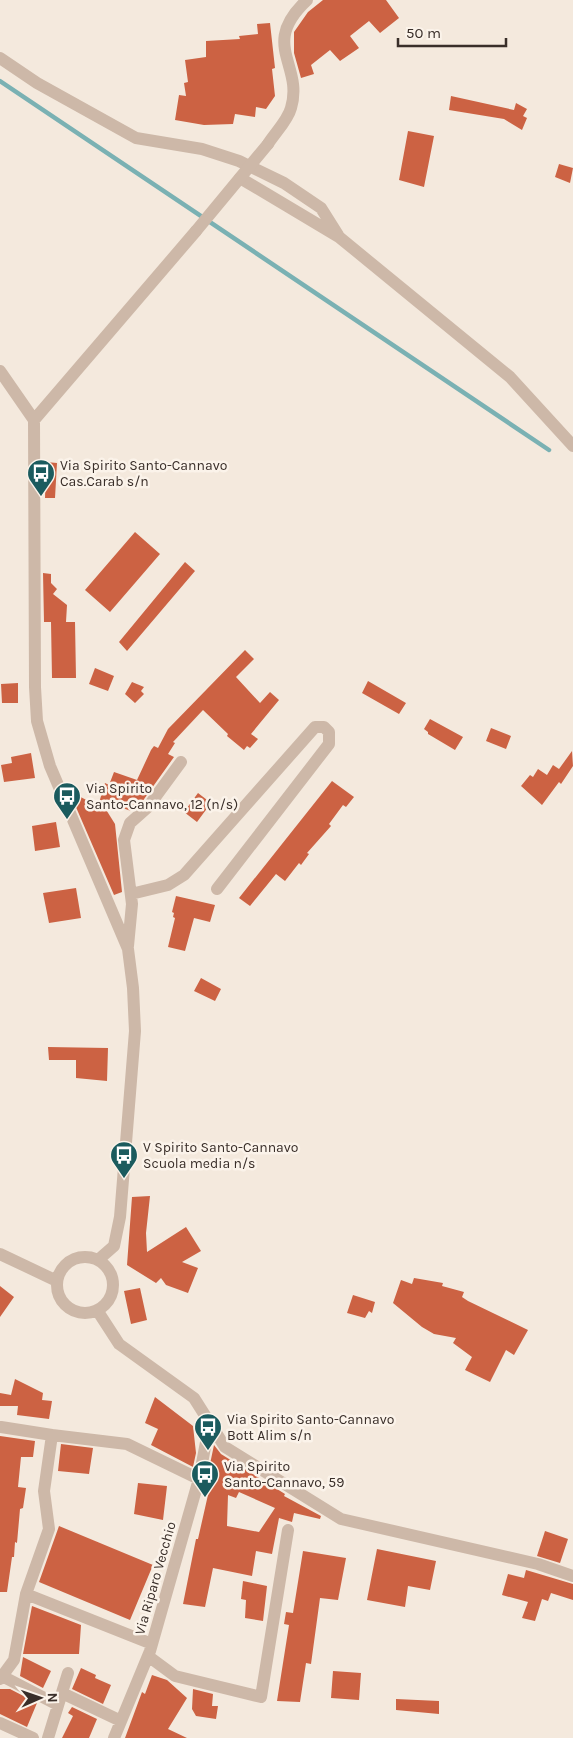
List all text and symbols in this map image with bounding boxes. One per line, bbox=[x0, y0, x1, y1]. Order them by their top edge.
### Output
scale bar bbox=[398, 15, 506, 47]
text: 50 m bbox=[406, 24, 441, 42]
place label: Via Spirito Santo-Cannavo Cas.Carab s/n bbox=[60, 457, 227, 490]
bus stop icon: Via Spirito Santo-Cannavo Cas.Carab s/n bbox=[26, 458, 56, 497]
place label: Via Spirito Santo-Cannavo, 12 (n/s) bbox=[86, 780, 238, 813]
bus stop icon: Via Spirito Santo-Cannavo, 12 (n/s) bbox=[52, 781, 82, 820]
place label: V Spirito Santo-Cannavo Scuola media n/s bbox=[143, 1139, 298, 1172]
bus stop icon: V Spirito Santo-Cannavo Scuola media n/s bbox=[109, 1140, 139, 1179]
place label: Via Spirito Santo-Cannavo Bott Alim s/n bbox=[227, 1411, 394, 1444]
bus stop icon: Via Spirito Santo-Cannavo Bott Alim s/n bbox=[193, 1412, 223, 1451]
place label: Via Spirito Santo-Cannavo, 59 bbox=[224, 1458, 344, 1491]
bus stop icon: Via Spirito Santo-Cannavo, 59 bbox=[190, 1459, 220, 1498]
street label: Via Riparo Vecchio bbox=[131, 1520, 180, 1637]
north arrow bbox=[15, 1673, 65, 1723]
text: N bbox=[44, 1692, 61, 1703]

